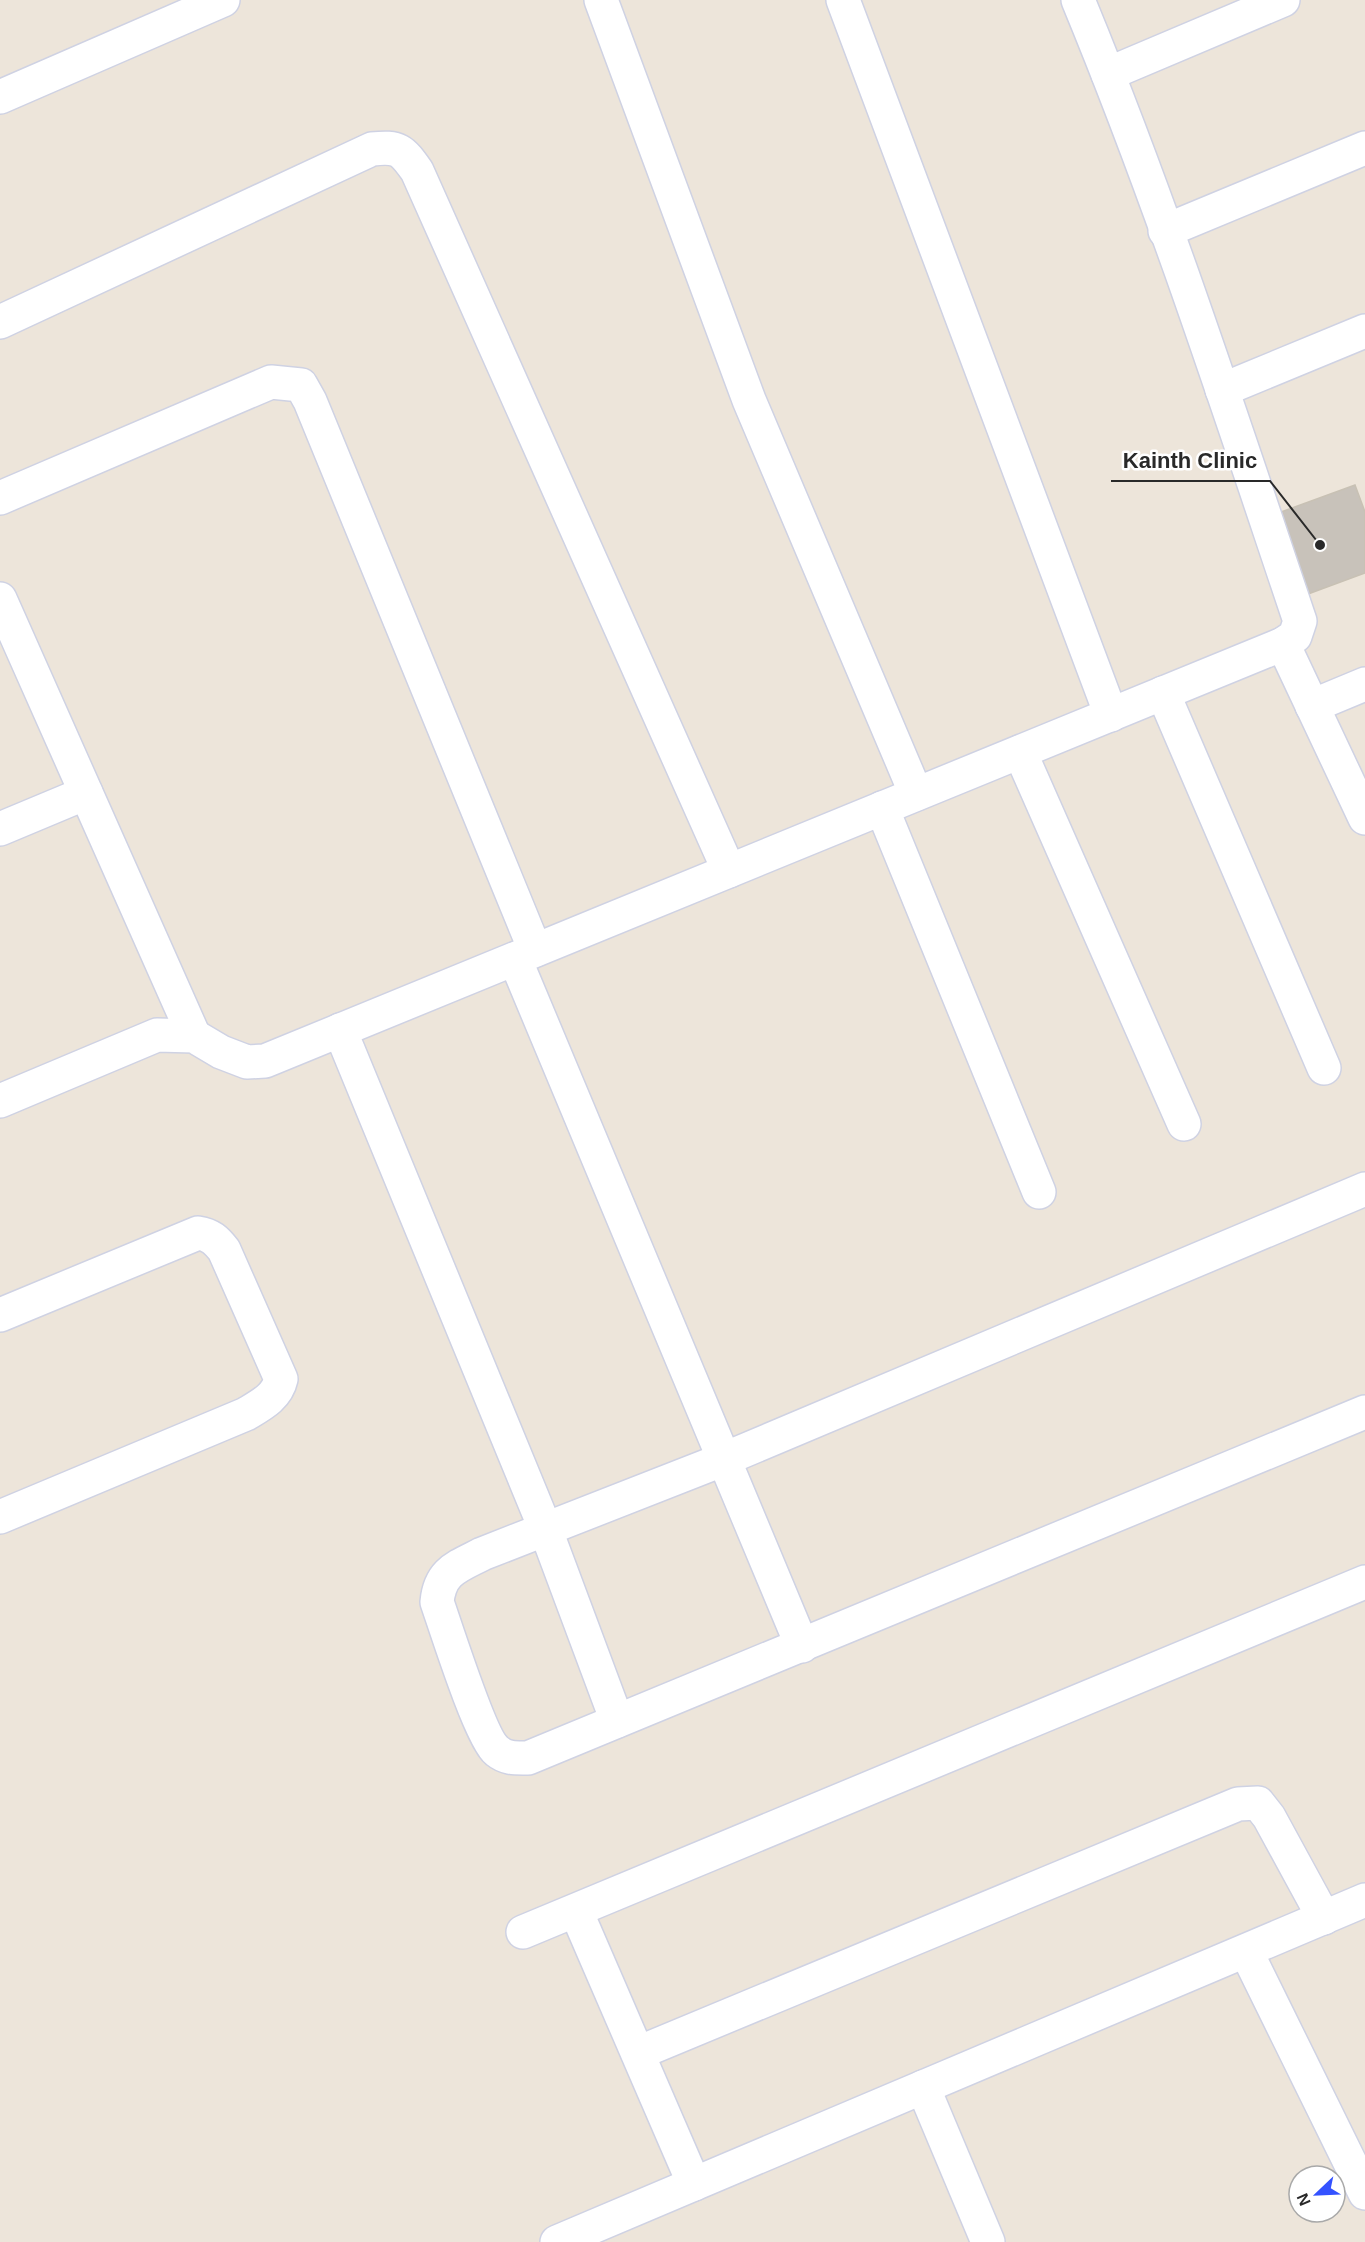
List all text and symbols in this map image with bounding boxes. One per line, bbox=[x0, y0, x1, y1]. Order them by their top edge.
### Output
callout: Kainth Clinic bbox=[1111, 441, 1270, 481]
text: Kainth Clinic bbox=[1123, 448, 1257, 473]
north arrow bbox=[1287, 2164, 1347, 2224]
text: N bbox=[1294, 2191, 1314, 2208]

